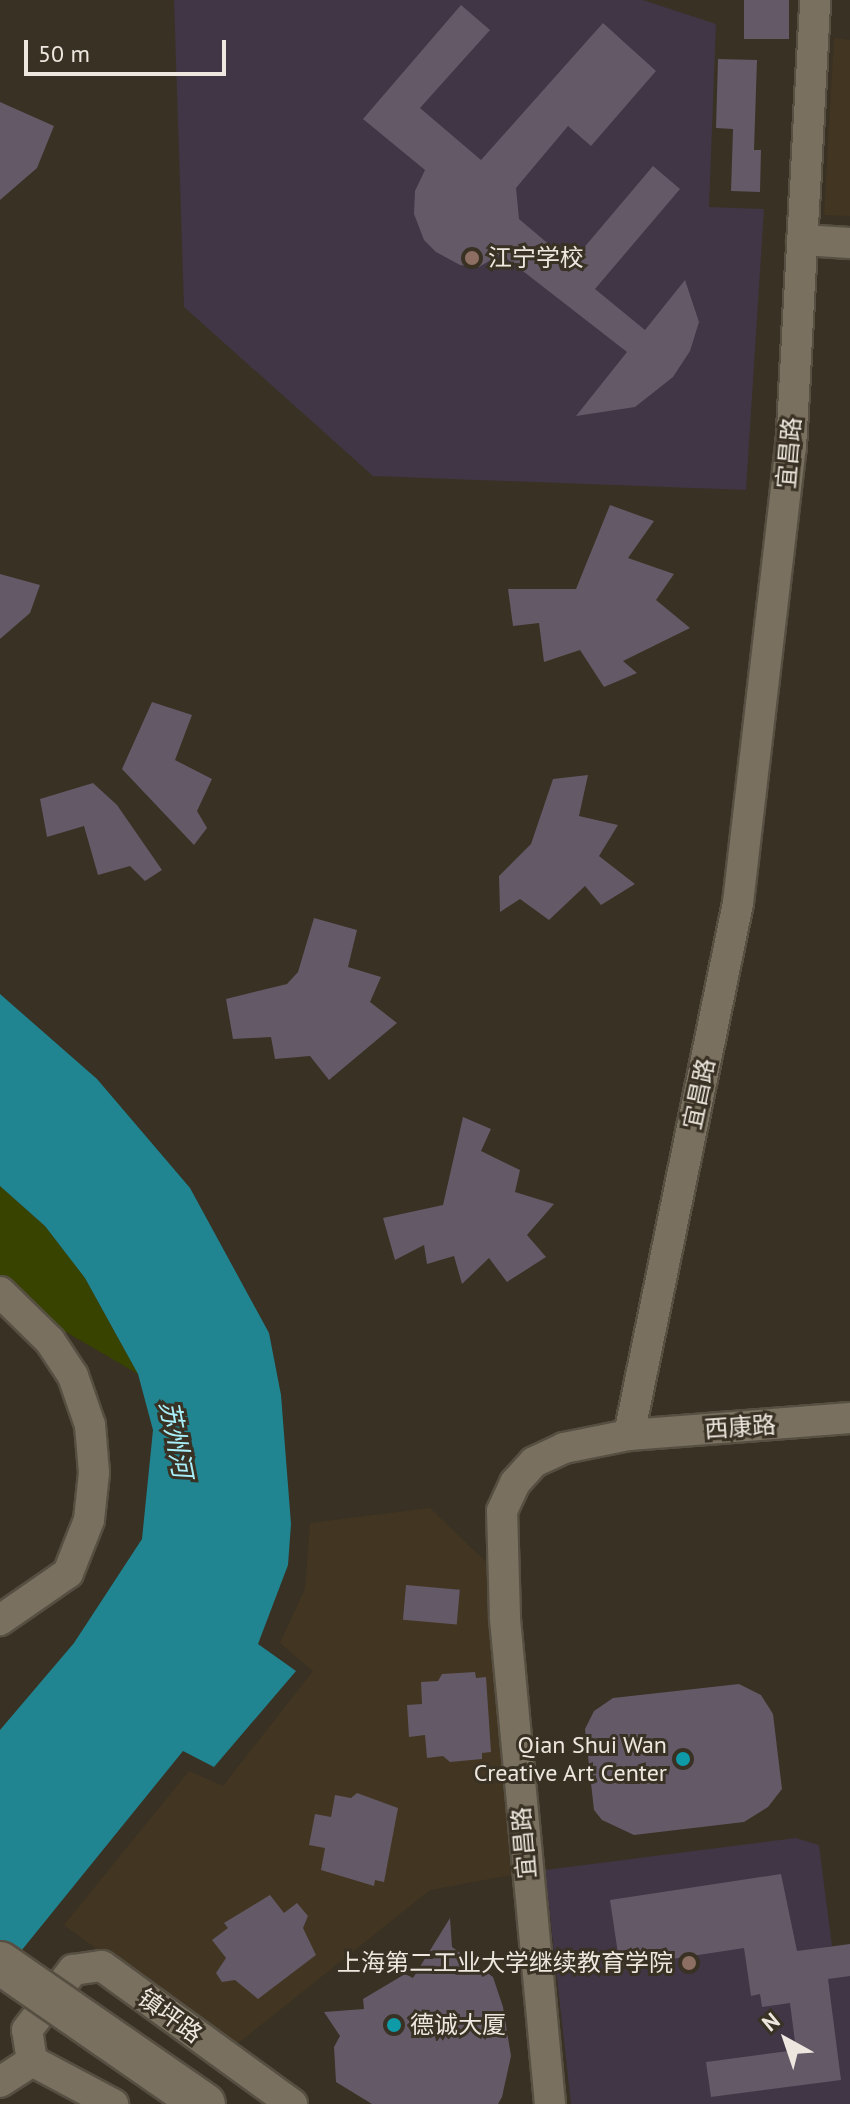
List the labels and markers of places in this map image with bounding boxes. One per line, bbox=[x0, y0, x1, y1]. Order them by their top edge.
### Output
place label: 江宁学校 bbox=[488, 244, 584, 272]
marker: 江宁学校 bbox=[463, 249, 481, 267]
place label: Qian Shui Wan Creative Art Center bbox=[473, 1731, 667, 1787]
marker: Qian Shui Wan Creative Art Center bbox=[674, 1750, 692, 1768]
place label: 上海第二工业大学继续教育学院 bbox=[337, 1949, 673, 1977]
marker: 上海第二工业大学继续教育学院 bbox=[680, 1954, 698, 1972]
place label: 德诚大厦 bbox=[410, 2011, 506, 2039]
marker: 德诚大厦 bbox=[385, 2016, 403, 2034]

